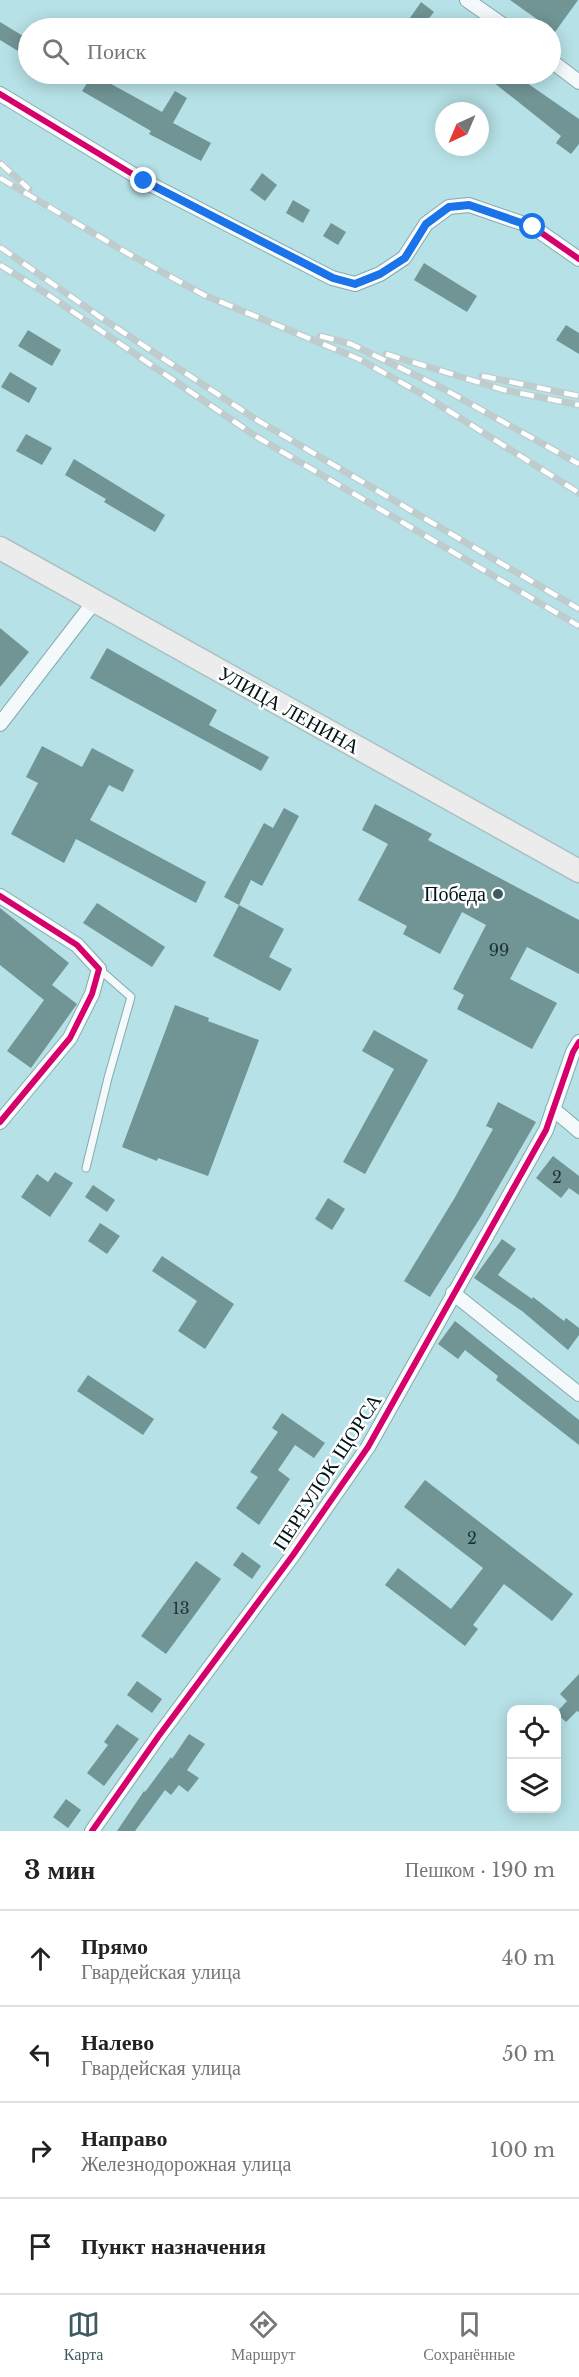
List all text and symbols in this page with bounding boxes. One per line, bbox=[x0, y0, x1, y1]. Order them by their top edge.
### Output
search box bbox=[18, 18, 561, 84]
icon: search bbox=[39, 35, 72, 68]
text: Поиск bbox=[87, 38, 146, 65]
north arrow bbox=[435, 102, 489, 156]
route end bbox=[130, 167, 156, 193]
route start bbox=[519, 213, 545, 239]
street label: УЛИЦА ЛЕНИНА bbox=[214, 661, 364, 759]
place label: Победа bbox=[424, 882, 486, 906]
marker: Победа bbox=[491, 887, 505, 901]
house number: 99 bbox=[489, 940, 509, 960]
house number: 2 bbox=[552, 1167, 562, 1187]
street label: ПЕРЕУЛОК ЩОРСА bbox=[267, 1389, 387, 1555]
house number: 2 bbox=[467, 1528, 477, 1548]
house number: 13 bbox=[173, 1598, 190, 1618]
map controls bbox=[507, 1705, 561, 1813]
button: locate bbox=[507, 1705, 561, 1759]
button: layers bbox=[507, 1759, 561, 1813]
text: 3 мин bbox=[24, 1854, 95, 1886]
text: Пешком · 190 m bbox=[405, 1858, 555, 1882]
text: Прямо bbox=[81, 1933, 148, 1960]
icon: ahead bbox=[24, 1942, 57, 1975]
text: 40 m bbox=[502, 1946, 555, 1970]
text: Гвардейская улица bbox=[81, 1960, 241, 1984]
text: Налево bbox=[81, 2029, 154, 2056]
icon: left bbox=[24, 2038, 57, 2071]
text: 50 m bbox=[502, 2042, 555, 2066]
text: Гвардейская улица bbox=[81, 2056, 241, 2080]
text: Направо bbox=[81, 2125, 167, 2152]
icon: right bbox=[24, 2134, 57, 2167]
text: 100 m bbox=[490, 2138, 555, 2162]
text: Железнодорожная улица bbox=[81, 2152, 291, 2176]
icon: arrive bbox=[24, 2230, 57, 2263]
text: Пункт назначения bbox=[81, 2233, 266, 2260]
tab: Карта bbox=[64, 2308, 103, 2364]
tab: Маршрут bbox=[231, 2308, 296, 2364]
tab: Сохранённые bbox=[423, 2308, 515, 2364]

